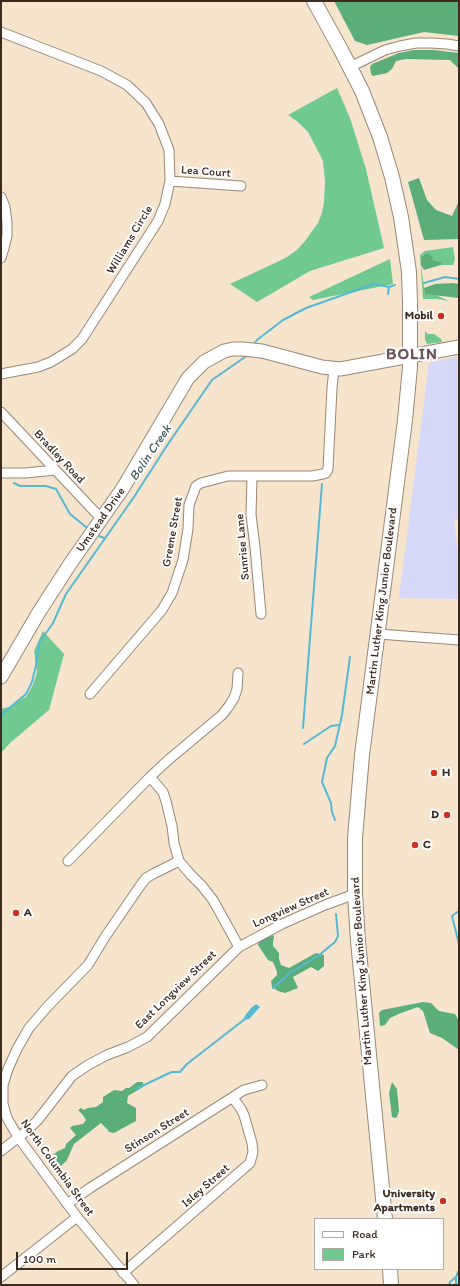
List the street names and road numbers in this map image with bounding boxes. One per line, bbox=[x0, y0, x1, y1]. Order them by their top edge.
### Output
street label: Lea Court bbox=[181, 163, 231, 181]
street label: Williams Circle bbox=[104, 203, 156, 277]
street label: Bradley Road bbox=[30, 427, 88, 487]
street label: Umstead Drive bbox=[73, 485, 129, 555]
street label: Greene Street bbox=[160, 496, 186, 568]
street label: Martin Luther King Junior Boulevard bbox=[363, 507, 401, 695]
street label: Sunrise Lane bbox=[233, 513, 253, 581]
street label: Martin Luther King Junior Boulevard bbox=[348, 876, 376, 1066]
street label: Longview Street bbox=[251, 885, 331, 931]
street label: East Longview Street bbox=[132, 947, 220, 1033]
street label: Stinson Street bbox=[122, 1105, 192, 1157]
street label: North Columbia Street bbox=[17, 1117, 97, 1219]
street label: Isley Street bbox=[179, 1161, 233, 1211]

